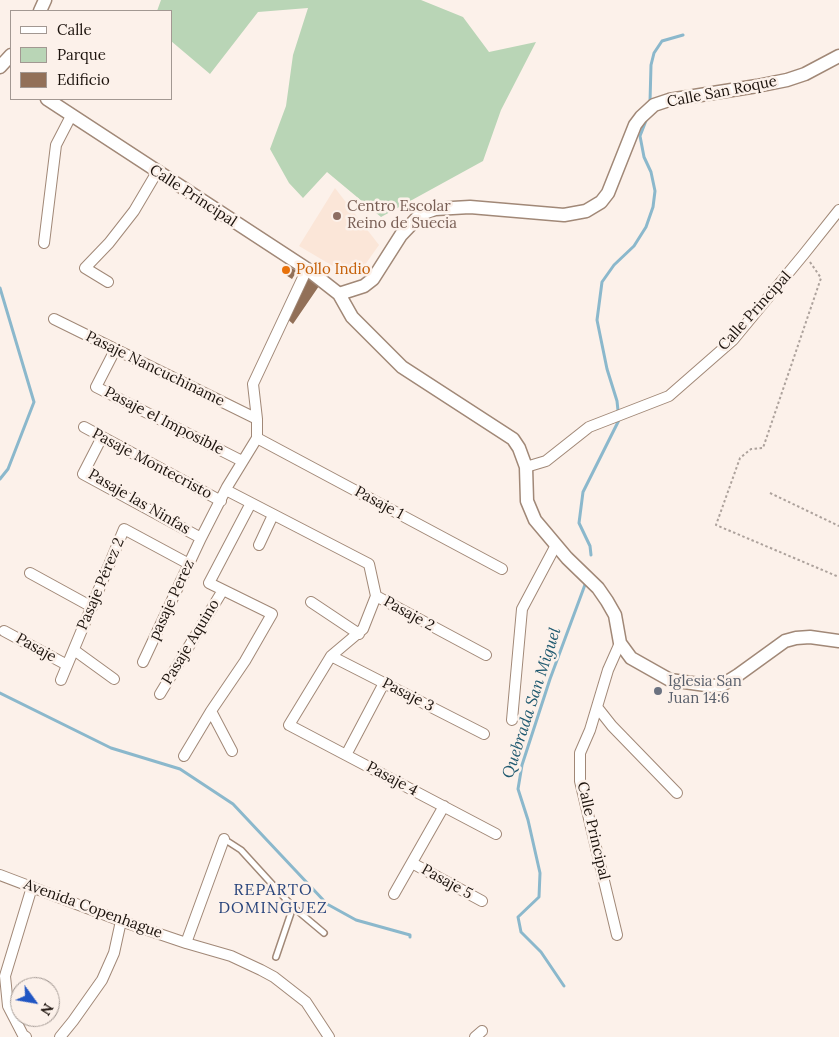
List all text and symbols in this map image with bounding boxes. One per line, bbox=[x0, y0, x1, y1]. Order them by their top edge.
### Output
legend bbox=[10, 10, 172, 100]
text: Calle bbox=[57, 20, 92, 39]
text: Parque bbox=[57, 45, 106, 64]
text: Edificio bbox=[57, 70, 110, 89]
street label: Calle San Roque bbox=[666, 73, 778, 111]
street label: Calle Principal bbox=[146, 161, 240, 231]
place label: Centro Escolar Reino de Suecia bbox=[347, 198, 457, 233]
marker: Centro Escolar Reino de Suecia bbox=[331, 210, 343, 222]
place label: Pollo Indio bbox=[296, 261, 371, 279]
marker: Pollo Indio bbox=[280, 264, 292, 276]
street label: Calle Principal bbox=[715, 268, 795, 354]
street label: Pasaje Nancuchiname bbox=[83, 328, 227, 410]
street label: Pasaje el Imposible bbox=[101, 383, 227, 459]
street label: Pasaje Montecristo bbox=[89, 425, 215, 503]
street label: Pasaje las Ninfas bbox=[85, 466, 193, 538]
street label: Pasaje 1 bbox=[351, 483, 407, 523]
street label: Pasaje Pérez 2 bbox=[73, 535, 129, 633]
street label: pasaje Perez bbox=[146, 557, 198, 643]
street label: Pasaje 2 bbox=[380, 593, 438, 635]
street label: Pasaje Aquino bbox=[158, 596, 224, 688]
water label: Quebrada San Miguel bbox=[499, 625, 565, 781]
street label: Pasaje bbox=[13, 630, 59, 666]
place label: Iglesia San Juan 14:6 bbox=[668, 673, 742, 708]
street label: Pasaje 3 bbox=[379, 674, 437, 716]
marker: Iglesia San Juan 14:6 bbox=[652, 685, 664, 697]
street label: Pasaje 4 bbox=[363, 758, 421, 800]
street label: Calle Principal bbox=[573, 780, 613, 882]
street label: Pasaje 5 bbox=[418, 861, 476, 903]
street label: Avenida Copenhague bbox=[21, 876, 165, 942]
district label: REPARTO DOMINGUEZ bbox=[217, 880, 329, 918]
north arrow bbox=[10, 977, 60, 1027]
text: N bbox=[36, 1000, 57, 1019]

